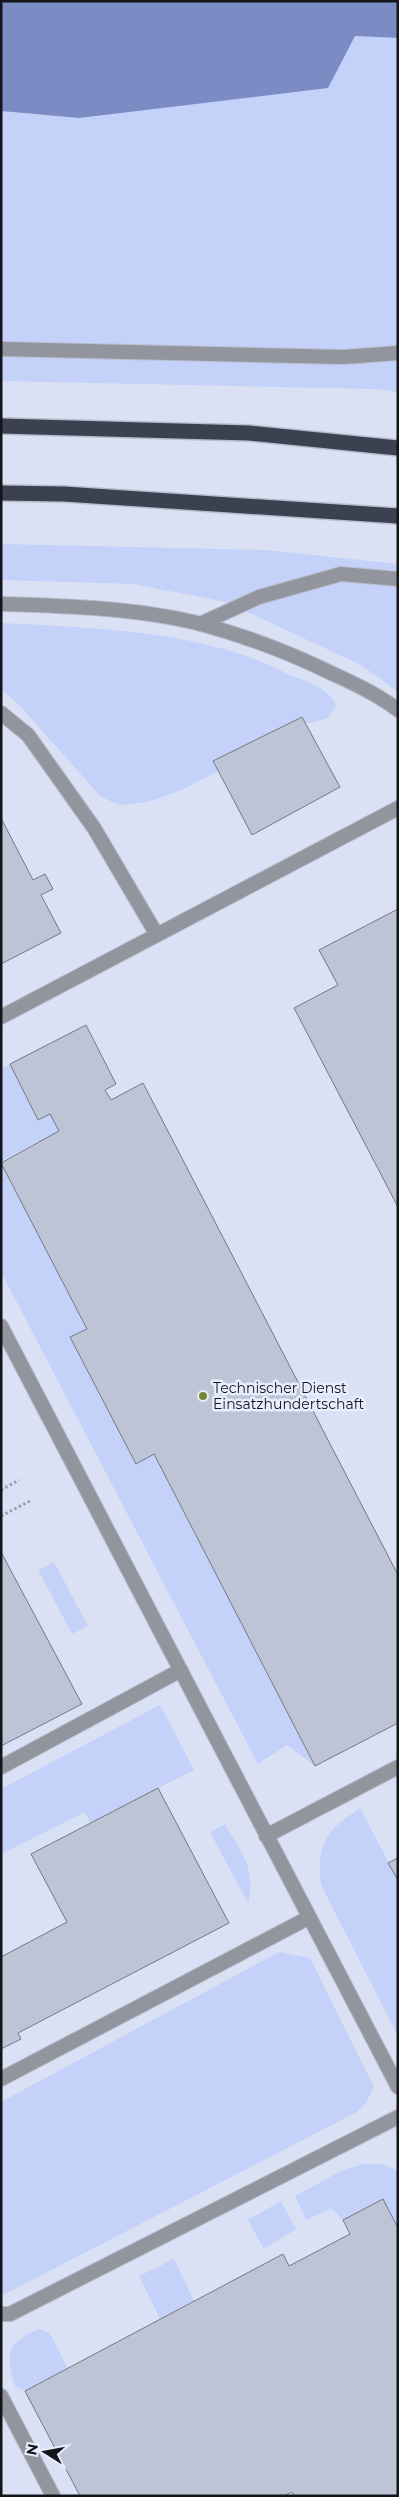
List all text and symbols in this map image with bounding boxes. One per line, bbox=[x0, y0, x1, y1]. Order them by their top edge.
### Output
place label: Technischer Dienst Einsatzhundertschaft bbox=[213, 1379, 364, 1413]
marker: Technischer Dienst Einsatzhundertschaft bbox=[197, 1390, 209, 1402]
north arrow bbox=[20, 2427, 70, 2477]
text: N bbox=[22, 2442, 42, 2457]

